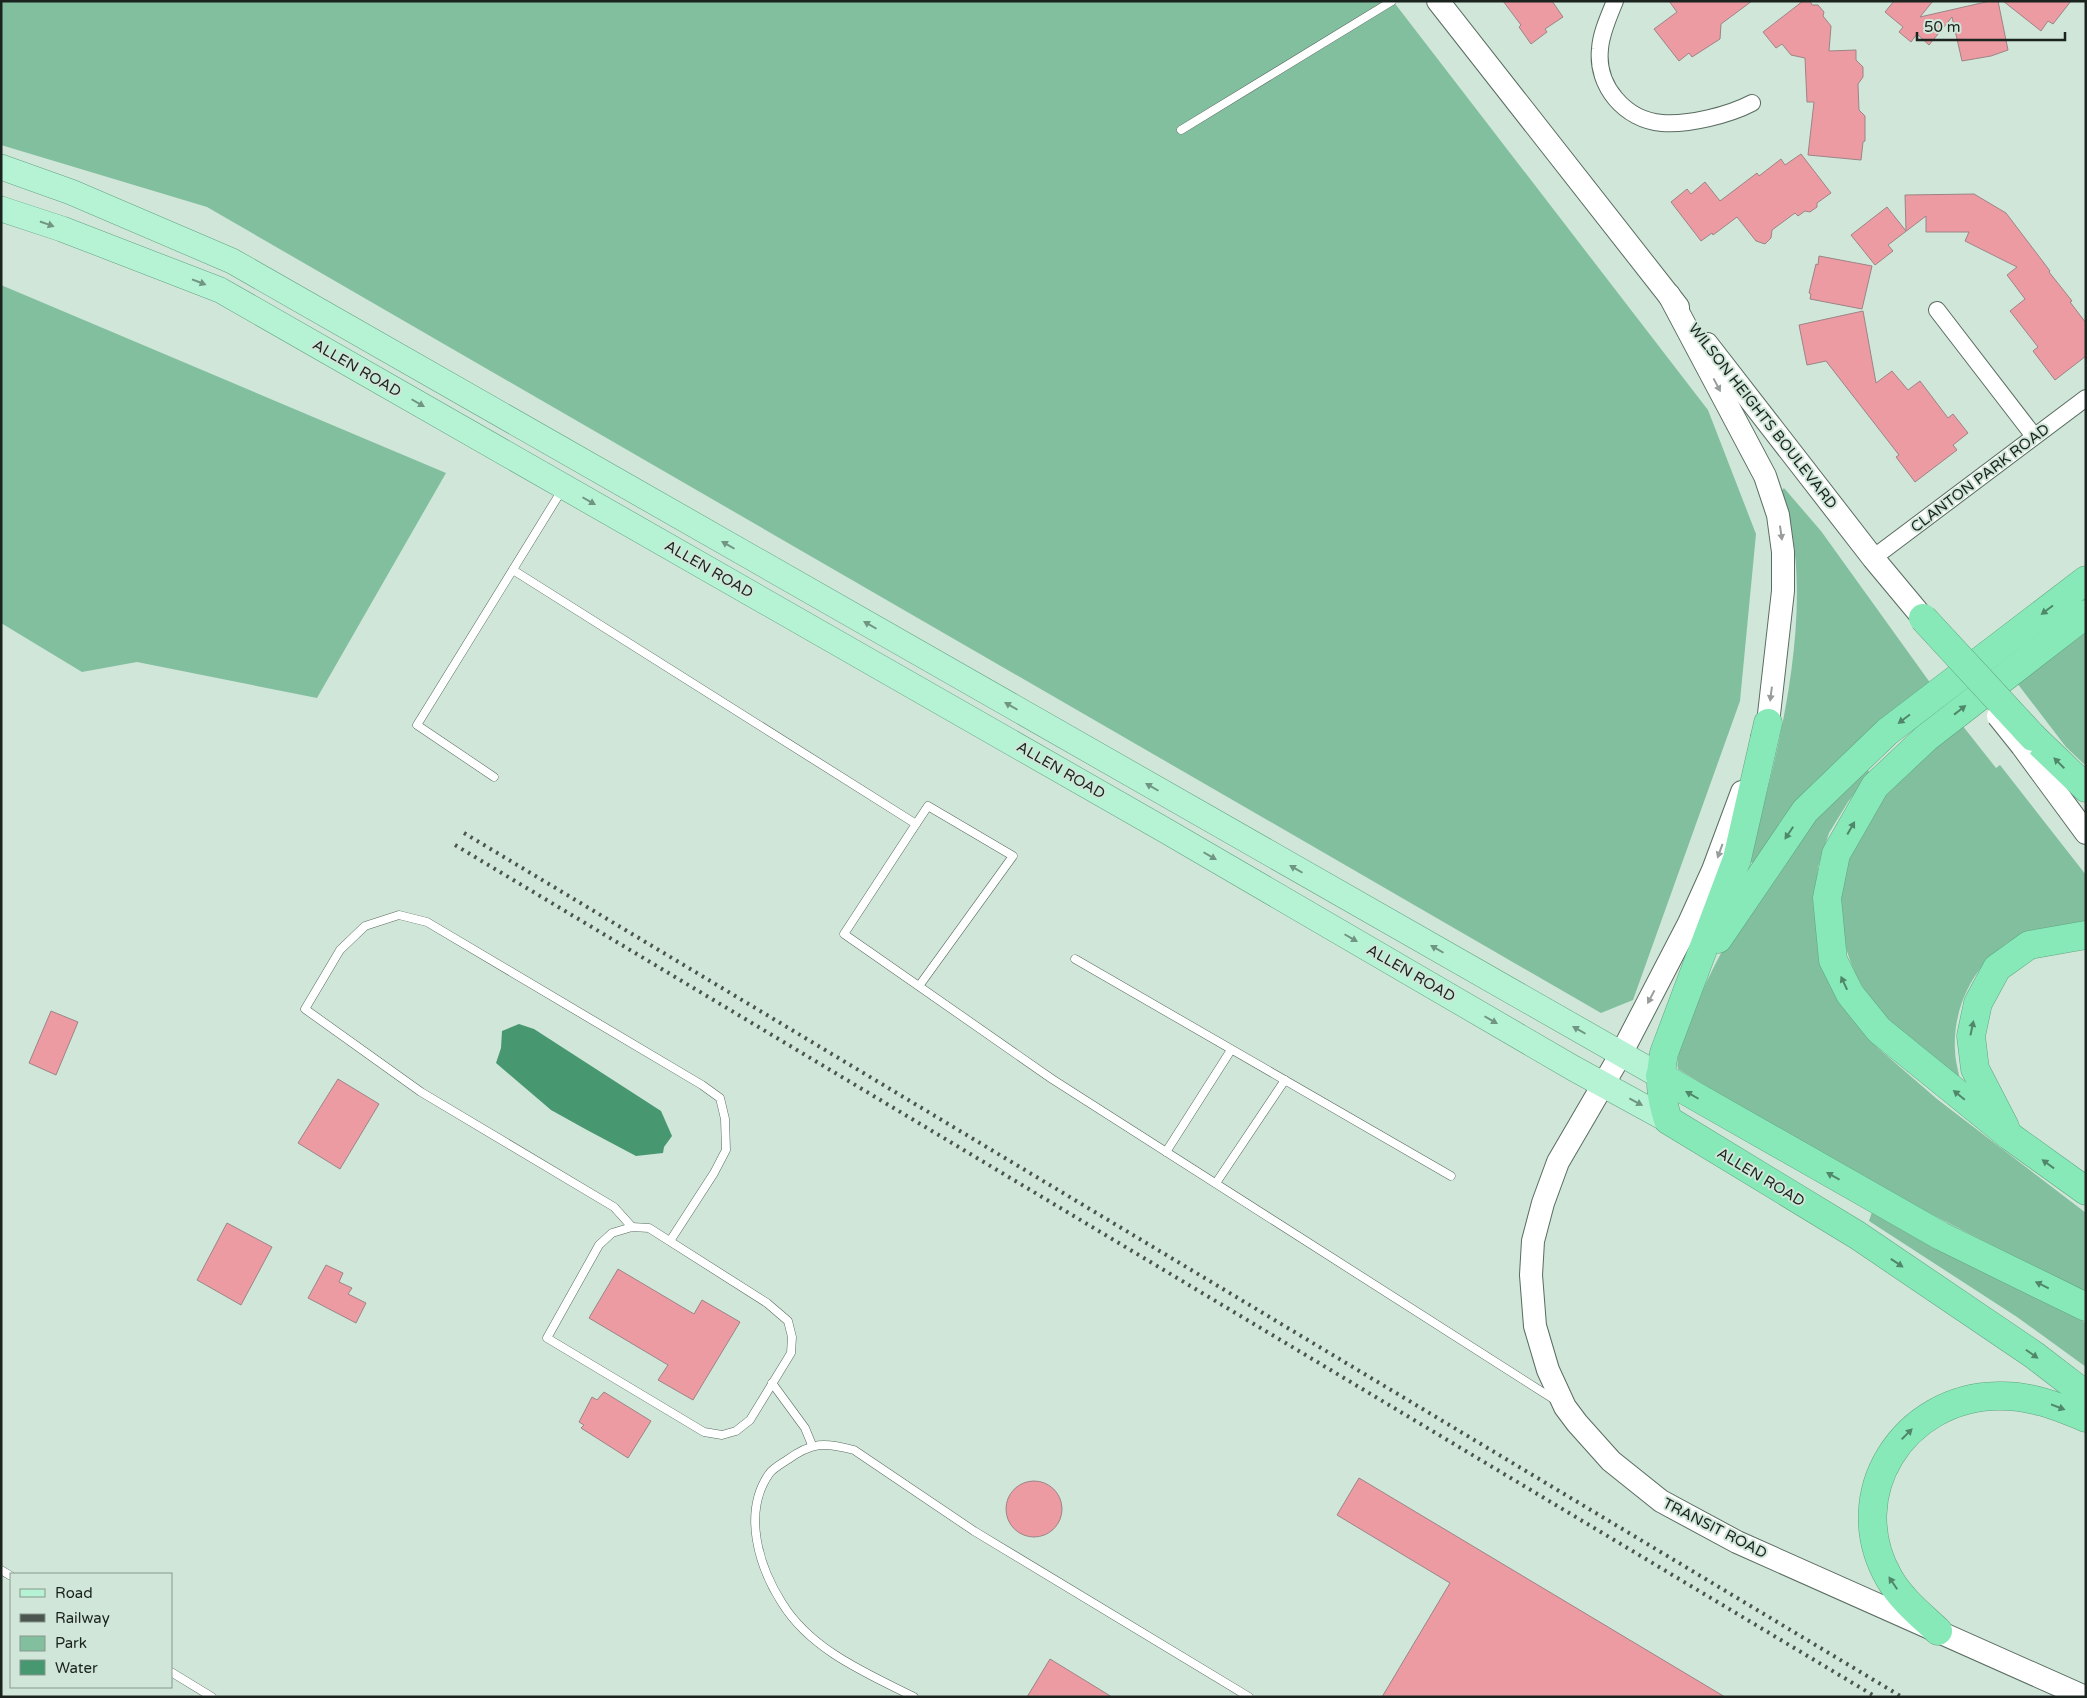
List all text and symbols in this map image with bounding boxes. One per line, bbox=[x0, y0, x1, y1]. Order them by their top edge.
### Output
scale bar bbox=[1917, 10, 2064, 42]
text: 50 m bbox=[1924, 18, 1961, 36]
one-way arrow bbox=[40, 221, 55, 228]
one-way arrow bbox=[192, 278, 207, 286]
street label: WILSON HEIGHTS BOULEVARD bbox=[1685, 320, 1841, 512]
street label: ALLEN ROAD bbox=[310, 335, 404, 401]
one-way arrow bbox=[1713, 377, 1721, 392]
one-way arrow bbox=[410, 399, 425, 407]
street label: CLANTON PARK ROAD bbox=[1907, 420, 2053, 536]
one-way arrow bbox=[583, 496, 596, 505]
one-way arrow bbox=[1777, 525, 1785, 541]
street label: ALLEN ROAD bbox=[662, 536, 756, 602]
one-way arrow bbox=[722, 540, 735, 549]
one-way arrow bbox=[2040, 605, 2054, 615]
one-way arrow bbox=[863, 621, 876, 630]
one-way arrow bbox=[1767, 687, 1775, 703]
one-way arrow bbox=[1003, 702, 1018, 710]
one-way arrow bbox=[1954, 705, 1967, 716]
one-way arrow bbox=[1897, 714, 1911, 724]
street label: ALLEN ROAD bbox=[1014, 737, 1108, 803]
one-way arrow bbox=[2054, 757, 2066, 769]
one-way arrow bbox=[1145, 782, 1158, 791]
one-way arrow bbox=[1847, 820, 1855, 835]
one-way arrow bbox=[1784, 827, 1794, 840]
one-way arrow bbox=[1716, 843, 1723, 858]
one-way arrow bbox=[1204, 852, 1217, 861]
one-way arrow bbox=[1289, 865, 1303, 873]
one-way arrow bbox=[1344, 934, 1357, 943]
street label: ALLEN ROAD bbox=[1364, 940, 1458, 1006]
one-way arrow bbox=[1431, 945, 1444, 954]
one-way arrow bbox=[1840, 976, 1848, 990]
one-way arrow bbox=[1647, 990, 1655, 1005]
one-way arrow bbox=[1484, 1016, 1499, 1024]
one-way arrow bbox=[1969, 1019, 1977, 1035]
one-way arrow bbox=[1572, 1025, 1585, 1034]
one-way arrow bbox=[1685, 1090, 1698, 1099]
one-way arrow bbox=[1953, 1090, 1966, 1101]
one-way arrow bbox=[1628, 1098, 1643, 1106]
street label: ALLEN ROAD bbox=[1714, 1144, 1808, 1210]
one-way arrow bbox=[2041, 1159, 2055, 1169]
one-way arrow bbox=[1826, 1171, 1839, 1180]
one-way arrow bbox=[1890, 1258, 1904, 1268]
one-way arrow bbox=[2035, 1281, 2049, 1289]
one-way arrow bbox=[2025, 1349, 2039, 1359]
one-way arrow bbox=[2051, 1403, 2066, 1411]
one-way arrow bbox=[1901, 1428, 1913, 1440]
street label: TRANSIT ROAD bbox=[1660, 1494, 1770, 1562]
legend bbox=[10, 1573, 172, 1688]
one-way arrow bbox=[1888, 1576, 1898, 1590]
text: Road bbox=[55, 1584, 93, 1602]
text: Railway bbox=[55, 1609, 110, 1627]
text: Park bbox=[55, 1634, 87, 1652]
text: Water bbox=[55, 1659, 98, 1677]

